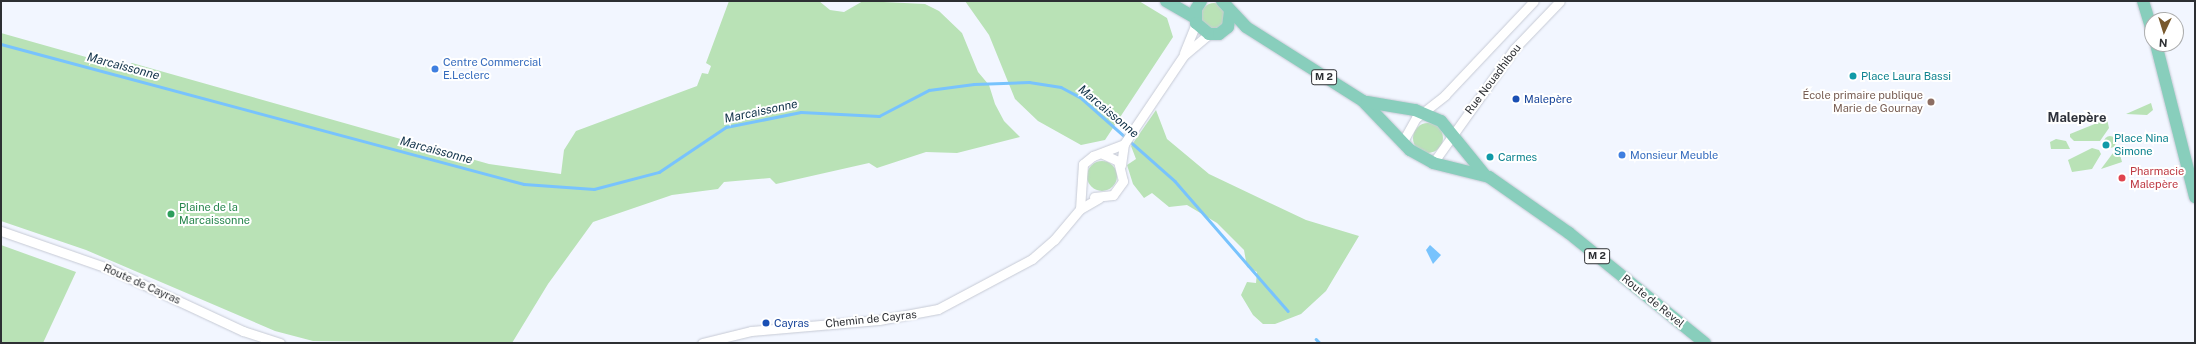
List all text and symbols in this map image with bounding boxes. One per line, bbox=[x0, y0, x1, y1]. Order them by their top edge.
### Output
north arrow bbox=[2144, 12, 2184, 52]
text: N bbox=[2159, 37, 2168, 49]
street label: Rue Nouadhibou bbox=[1462, 41, 1524, 117]
water label: Marcaissonne bbox=[85, 50, 161, 84]
place label: Centre Commercial E.Leclerc bbox=[443, 56, 542, 82]
marker: Centre Commercial E.Leclerc bbox=[430, 64, 440, 74]
road number: M 2 bbox=[1311, 69, 1337, 85]
place label: Place Laura Bassi bbox=[1861, 69, 1951, 83]
marker: Place Laura Bassi bbox=[1848, 71, 1858, 81]
water label: Marcaissonne bbox=[1075, 83, 1141, 141]
place label: École primaire publique Marie de Gournay bbox=[1802, 89, 1923, 115]
place label: Malepère bbox=[1524, 92, 1572, 106]
marker: Malepère bbox=[1511, 94, 1521, 104]
water label: Marcaissonne bbox=[723, 97, 799, 127]
marker: École primaire publique Marie de Gournay bbox=[1926, 97, 1936, 107]
district label: Malepère bbox=[2048, 110, 2106, 126]
place label: Place Nina Simone bbox=[2114, 132, 2169, 158]
water label: Marcaissonne bbox=[398, 134, 474, 168]
marker: Place Nina Simone bbox=[2101, 140, 2111, 150]
place label: Monsieur Meuble bbox=[1630, 148, 1718, 162]
place label: Carmes bbox=[1498, 150, 1537, 164]
marker: Monsieur Meuble bbox=[1617, 150, 1627, 160]
marker: Carmes bbox=[1485, 152, 1495, 162]
place label: Pharmacie Malepère bbox=[2130, 165, 2184, 191]
marker: Pharmacie Malepère bbox=[2117, 173, 2127, 183]
place label: Plaine de la Marcaissonne bbox=[179, 201, 250, 227]
marker: Plaine de la Marcaissonne bbox=[166, 209, 176, 219]
road number: M 2 bbox=[1584, 248, 1610, 264]
street label: Route de Cayras bbox=[101, 261, 183, 307]
street label: Route de Revel bbox=[1619, 272, 1687, 330]
street label: Chemin de Cayras bbox=[825, 308, 917, 330]
place label: Cayras bbox=[774, 316, 809, 330]
marker: Cayras bbox=[761, 318, 771, 328]

